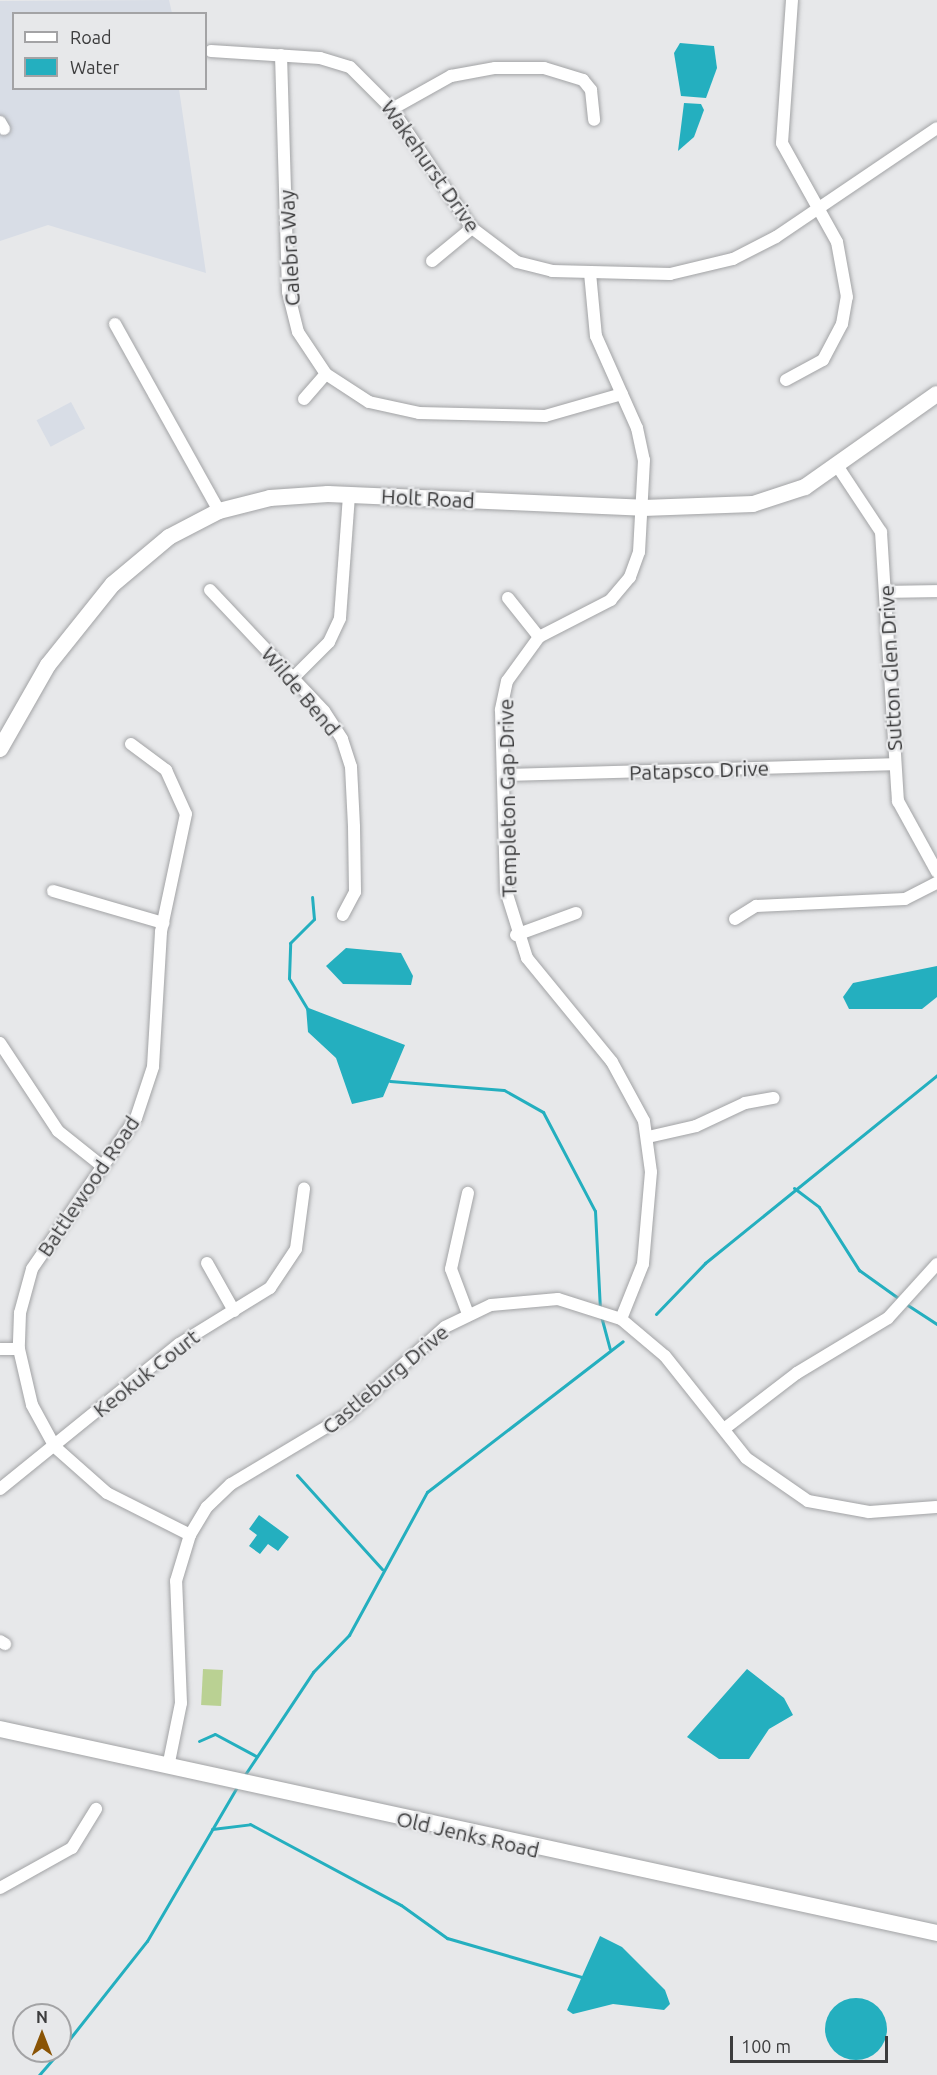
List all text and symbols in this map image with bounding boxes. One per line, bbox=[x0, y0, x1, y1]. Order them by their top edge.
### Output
legend bbox=[12, 12, 207, 90]
text: Road bbox=[70, 27, 112, 47]
text: Water bbox=[70, 57, 119, 77]
street label: Wakehurst Drive bbox=[376, 95, 486, 237]
street label: Calebra Way bbox=[273, 189, 305, 307]
street label: Holt Road bbox=[380, 483, 476, 513]
street label: Sutton Glen Drive bbox=[873, 584, 907, 752]
street label: Wilde Bend bbox=[257, 641, 345, 741]
street label: Templeton Gap Drive bbox=[493, 699, 521, 897]
street label: Patapsco Drive bbox=[629, 755, 769, 785]
street label: Battlewood Road bbox=[32, 1111, 144, 1261]
street label: Castleburg Drive bbox=[317, 1319, 453, 1439]
street label: Keokuk Court bbox=[88, 1324, 204, 1422]
street label: Old Jenks Road bbox=[394, 1805, 542, 1863]
north arrow bbox=[12, 2003, 72, 2063]
text: N bbox=[36, 2008, 48, 2026]
scale bar bbox=[733, 2024, 890, 2062]
text: 100 m bbox=[741, 2036, 791, 2056]

